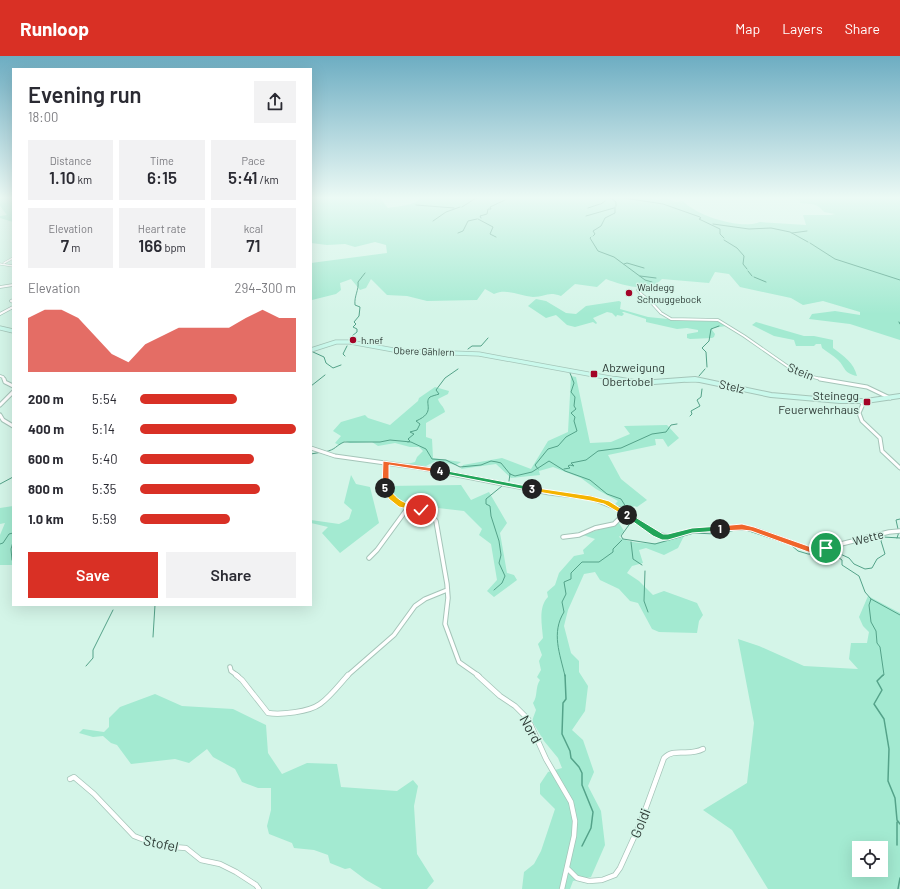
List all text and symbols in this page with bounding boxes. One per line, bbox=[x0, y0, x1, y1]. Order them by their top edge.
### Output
text: Runloop bbox=[20, 17, 89, 40]
text: Map bbox=[735, 20, 760, 37]
text: Layers bbox=[782, 20, 823, 37]
text: Share bbox=[845, 20, 880, 37]
text: Evening run bbox=[28, 81, 142, 107]
button: share bbox=[254, 81, 296, 123]
text: 18:00 bbox=[28, 109, 58, 125]
text: Distance bbox=[50, 154, 92, 167]
text: Time bbox=[150, 154, 174, 167]
text: Pace bbox=[242, 154, 265, 167]
text: 1.10 bbox=[49, 167, 75, 187]
text: 6:15 bbox=[147, 167, 177, 187]
text: 5:41 bbox=[228, 167, 257, 187]
text: km bbox=[75, 173, 92, 186]
text: /km bbox=[257, 173, 279, 186]
text: Elevation bbox=[49, 222, 93, 235]
text: Heart rate bbox=[138, 222, 186, 235]
text: kcal bbox=[244, 222, 263, 235]
text: 7 bbox=[61, 235, 69, 255]
text: 166 bbox=[138, 235, 162, 255]
text: 71 bbox=[246, 235, 261, 255]
text: m bbox=[69, 241, 80, 254]
text: bpm bbox=[162, 241, 186, 254]
text: Elevation bbox=[28, 280, 80, 296]
text: 294–300 m bbox=[235, 280, 296, 296]
place label: Waldegg Schnuggebock bbox=[637, 281, 701, 305]
marker: Waldegg Schnuggebock bbox=[624, 288, 634, 298]
place label: h.nef bbox=[361, 334, 384, 346]
marker: h.nef bbox=[348, 335, 358, 345]
street label: Obere Gählern bbox=[393, 344, 455, 358]
street label: Stein bbox=[786, 359, 816, 383]
place label: Abzweigung Obertobel bbox=[602, 360, 665, 388]
marker: Abzweigung Obertobel bbox=[589, 369, 599, 379]
street label: Stelz bbox=[718, 376, 746, 396]
place label: Steinegg Feuerwehrhaus bbox=[778, 388, 859, 416]
text: 200 m bbox=[28, 391, 64, 407]
text: 5:54 bbox=[92, 391, 117, 407]
marker: Steinegg Feuerwehrhaus bbox=[862, 397, 872, 407]
text: 400 m bbox=[28, 421, 64, 437]
text: 5:14 bbox=[92, 421, 115, 437]
text: 600 m bbox=[28, 451, 63, 467]
text: 5:40 bbox=[92, 451, 118, 467]
pin: 4 bbox=[430, 461, 450, 481]
text: 4 bbox=[437, 464, 443, 477]
pin: 5 bbox=[375, 478, 395, 498]
pin: 3 bbox=[522, 479, 542, 499]
text: 800 m bbox=[28, 481, 63, 497]
text: 5:35 bbox=[92, 481, 116, 497]
text: 5 bbox=[382, 481, 388, 494]
text: 3 bbox=[529, 482, 535, 495]
pin bbox=[404, 493, 438, 527]
icon: check bbox=[410, 499, 432, 521]
pin: 2 bbox=[617, 505, 637, 525]
text: 2 bbox=[624, 508, 630, 521]
text: 1.0 km bbox=[28, 511, 64, 527]
text: 5:59 bbox=[92, 511, 117, 527]
pin: 1 bbox=[710, 519, 730, 539]
text: 1 bbox=[718, 522, 722, 535]
street label: Wette bbox=[851, 526, 885, 548]
pin bbox=[809, 531, 843, 565]
icon: arrive bbox=[815, 537, 837, 559]
button: Save bbox=[28, 552, 158, 598]
button: Share bbox=[166, 552, 296, 598]
street label: Nord bbox=[516, 712, 546, 746]
street label: Goldi bbox=[626, 806, 654, 840]
street label: Stofel bbox=[142, 831, 180, 855]
map controls bbox=[852, 841, 888, 877]
button: locate bbox=[852, 841, 888, 877]

